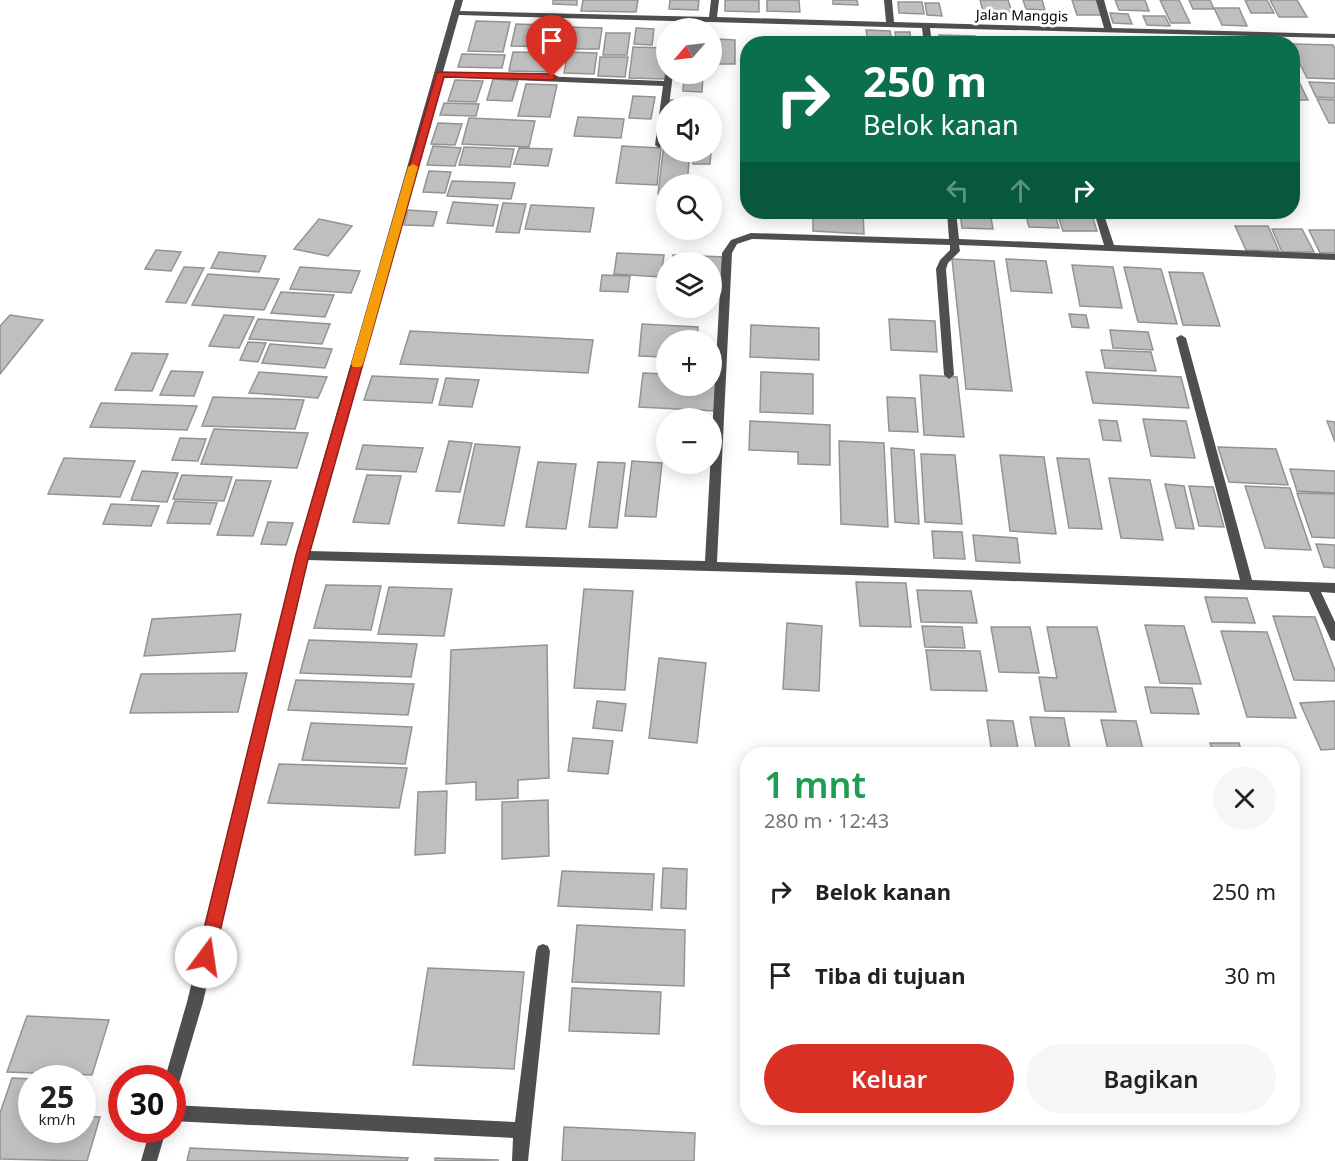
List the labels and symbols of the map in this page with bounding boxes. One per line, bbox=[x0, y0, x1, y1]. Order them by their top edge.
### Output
street label: Jalan Manggis bbox=[974, 5, 1069, 25]
pin bbox=[526, 15, 577, 77]
north arrow bbox=[656, 18, 722, 84]
position arrow bbox=[174, 925, 238, 989]
speed limit sign: 30 bbox=[108, 1065, 186, 1143]

